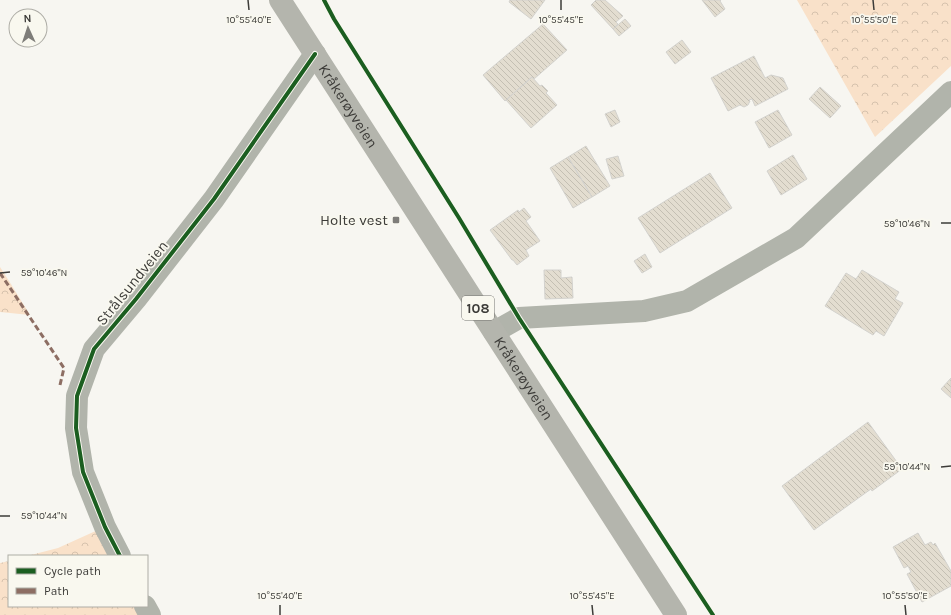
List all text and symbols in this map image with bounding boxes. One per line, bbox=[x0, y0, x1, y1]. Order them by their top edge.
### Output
north arrow bbox=[8, 8, 48, 48]
text: N bbox=[23, 12, 32, 25]
text: 10°55'40"E bbox=[226, 14, 272, 26]
text: 10°55'45"E bbox=[538, 14, 584, 26]
text: 10°55'50"E bbox=[851, 14, 897, 26]
street label: Kråkerøyveien bbox=[315, 61, 382, 151]
place label: Holte vest bbox=[320, 211, 388, 229]
marker: Holte vest bbox=[391, 215, 401, 225]
text: 59°10'46"N bbox=[884, 218, 930, 230]
street label: Strålsundveien bbox=[92, 237, 172, 329]
text: 59°10'46"N bbox=[21, 267, 67, 279]
road number: 108 bbox=[462, 296, 494, 320]
street label: Kråkerøyveien bbox=[490, 333, 557, 424]
text: 59°10'44"N bbox=[884, 461, 930, 473]
text: 59°10'44"N bbox=[21, 510, 67, 522]
legend bbox=[8, 555, 148, 607]
text: Cycle path bbox=[44, 564, 101, 578]
text: Path bbox=[44, 584, 69, 598]
text: 10°55'40"E bbox=[257, 590, 303, 602]
text: 10°55'45"E bbox=[569, 590, 615, 602]
text: 10°55'50"E bbox=[882, 590, 928, 602]

